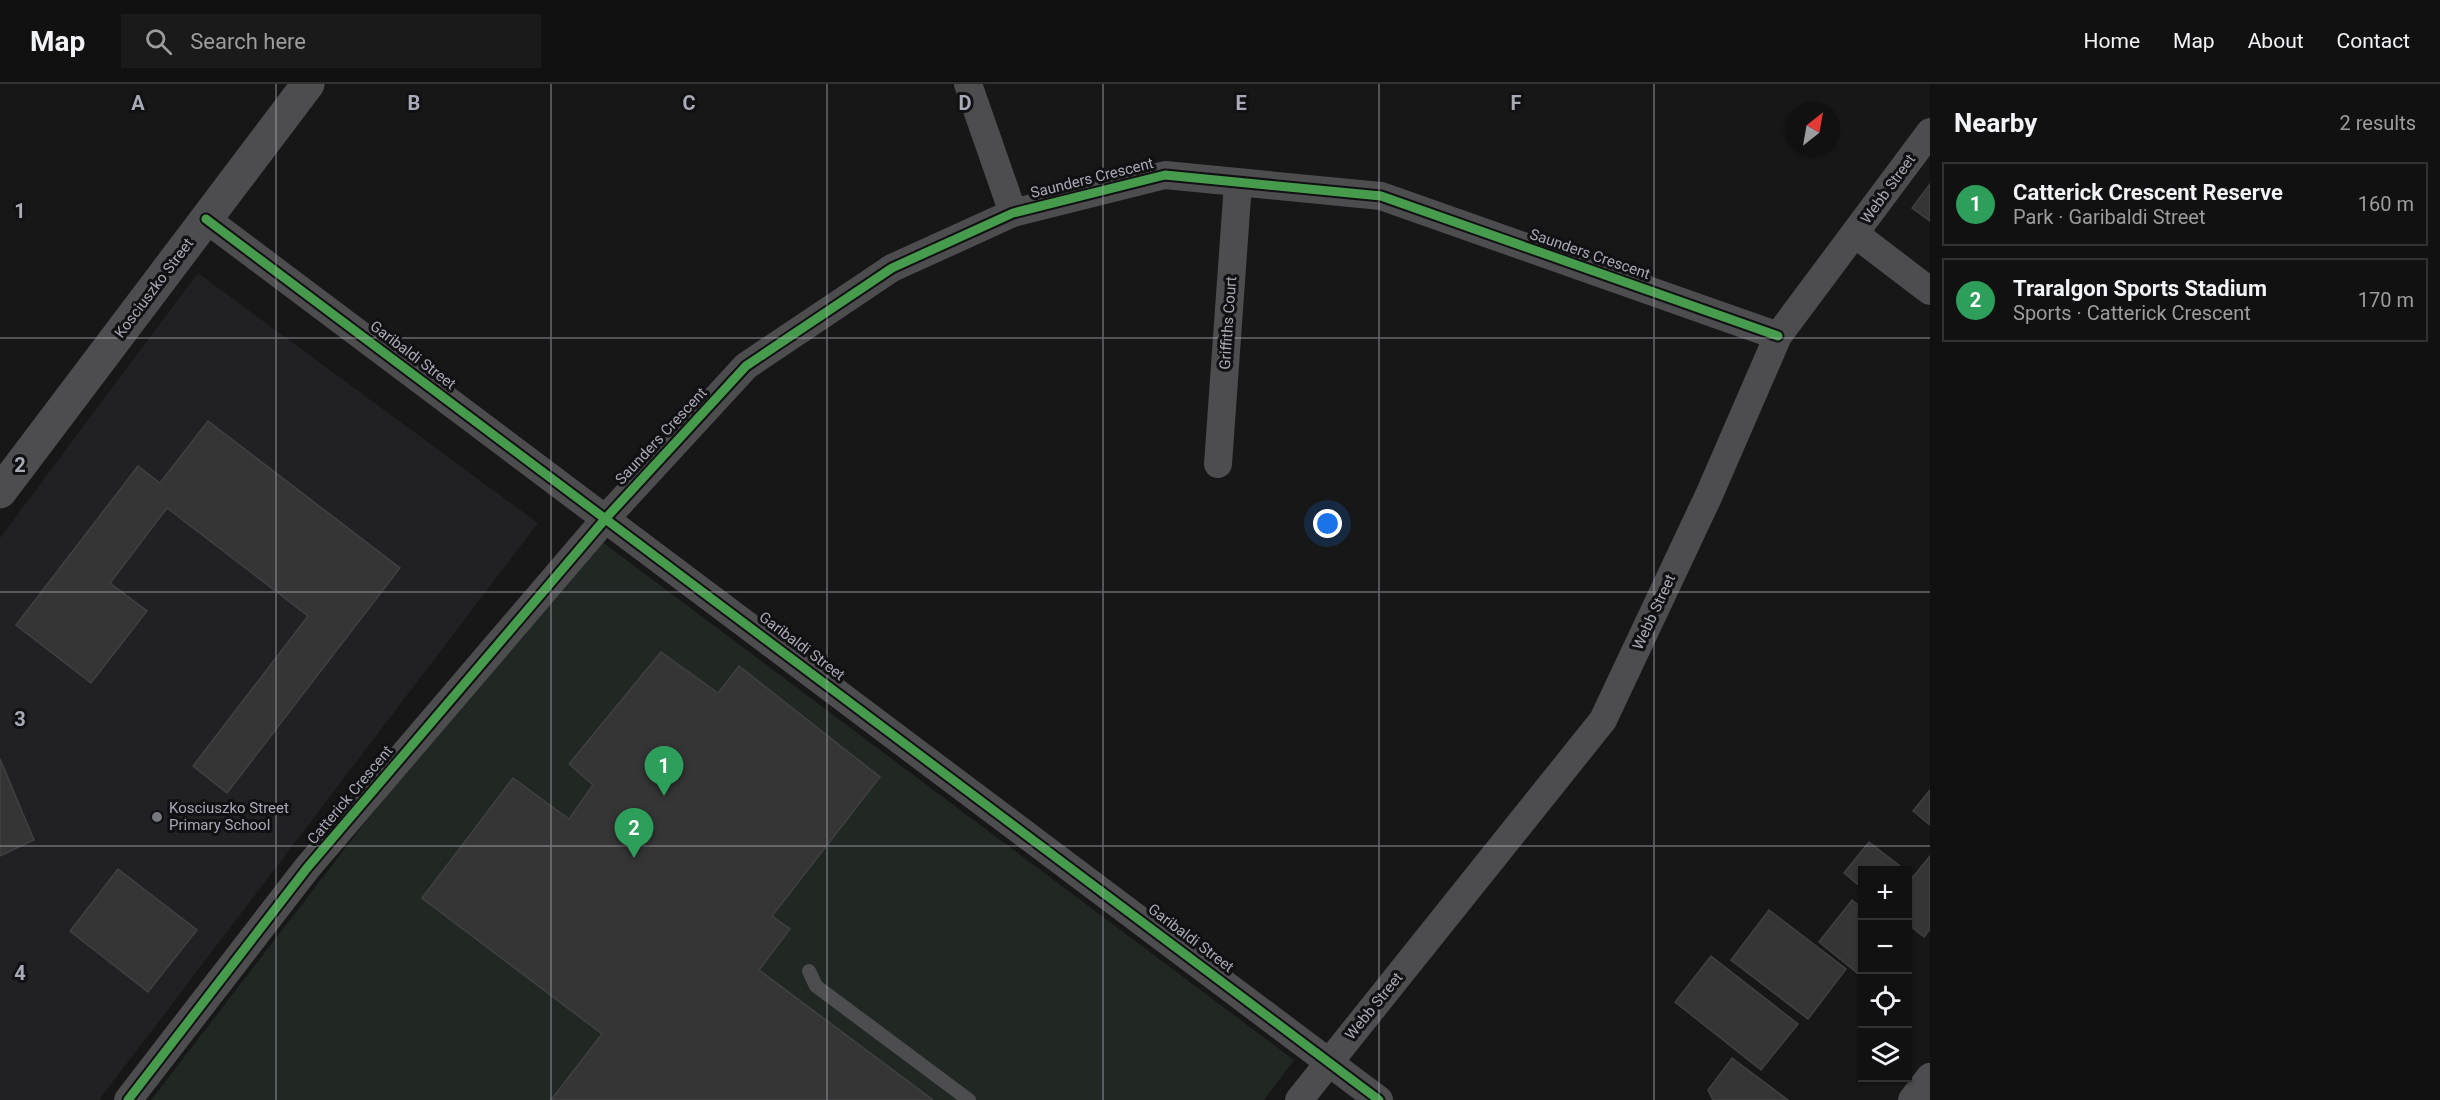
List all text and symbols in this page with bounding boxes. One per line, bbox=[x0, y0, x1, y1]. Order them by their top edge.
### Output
search box bbox=[121, 14, 541, 68]
text: Map bbox=[30, 25, 85, 58]
icon: search bbox=[142, 25, 175, 58]
text: Search here bbox=[190, 29, 306, 54]
text: Home bbox=[2084, 29, 2140, 53]
text: Map bbox=[2173, 29, 2215, 53]
text: About bbox=[2248, 29, 2304, 53]
text: Contact bbox=[2337, 29, 2410, 53]
text: A bbox=[131, 91, 145, 115]
text: B bbox=[408, 91, 420, 115]
text: C bbox=[682, 91, 696, 115]
text: D bbox=[959, 91, 972, 115]
text: E bbox=[1235, 91, 1247, 115]
text: F bbox=[1511, 91, 1522, 115]
north arrow bbox=[1786, 102, 1840, 156]
text: Nearby bbox=[1954, 108, 2037, 138]
text: 2 results bbox=[2340, 111, 2416, 135]
street label: Webb Street bbox=[1857, 151, 1919, 227]
street label: Saunders Crescent bbox=[1029, 154, 1155, 202]
text: Catterick Crescent Reserve bbox=[2013, 180, 2283, 205]
text: 1 bbox=[1970, 192, 1981, 216]
text: 160 m bbox=[2358, 192, 2414, 216]
text: 1 bbox=[14, 199, 26, 223]
text: Park · Garibaldi Street bbox=[2013, 205, 2205, 229]
street label: Saunders Crescent bbox=[1528, 225, 1653, 283]
street label: Kosciuszko Street bbox=[111, 235, 197, 341]
street label: Griffiths Court bbox=[1216, 276, 1240, 370]
text: Traralgon Sports Stadium bbox=[2013, 276, 2267, 301]
text: 2 bbox=[1970, 288, 1981, 312]
text: 170 m bbox=[2358, 288, 2414, 312]
text: Sports · Catterick Crescent bbox=[2013, 301, 2251, 325]
street label: Garibaldi Street bbox=[367, 317, 460, 393]
street label: Saunders Crescent bbox=[611, 384, 711, 488]
text: 2 bbox=[14, 453, 26, 477]
your location bbox=[1313, 509, 1342, 538]
street label: Webb Street bbox=[1629, 571, 1679, 653]
street label: Garibaldi Street bbox=[756, 608, 849, 684]
text: 3 bbox=[14, 707, 26, 731]
street label: Catterick Crescent bbox=[304, 742, 396, 848]
pin: 1 bbox=[644, 746, 684, 796]
place label: Kosciuszko Street Primary School bbox=[169, 799, 289, 834]
pin: 2 bbox=[614, 808, 654, 858]
marker: Kosciuszko Street Primary School bbox=[150, 810, 164, 824]
map controls bbox=[1858, 866, 1912, 1082]
button: + bbox=[1858, 866, 1912, 920]
street label: Garibaldi Street bbox=[1145, 900, 1238, 976]
button: − bbox=[1858, 920, 1912, 974]
text: 4 bbox=[14, 961, 26, 985]
street label: Webb Street bbox=[1341, 969, 1407, 1043]
button: locate bbox=[1858, 974, 1912, 1028]
button: layers bbox=[1858, 1028, 1912, 1082]

